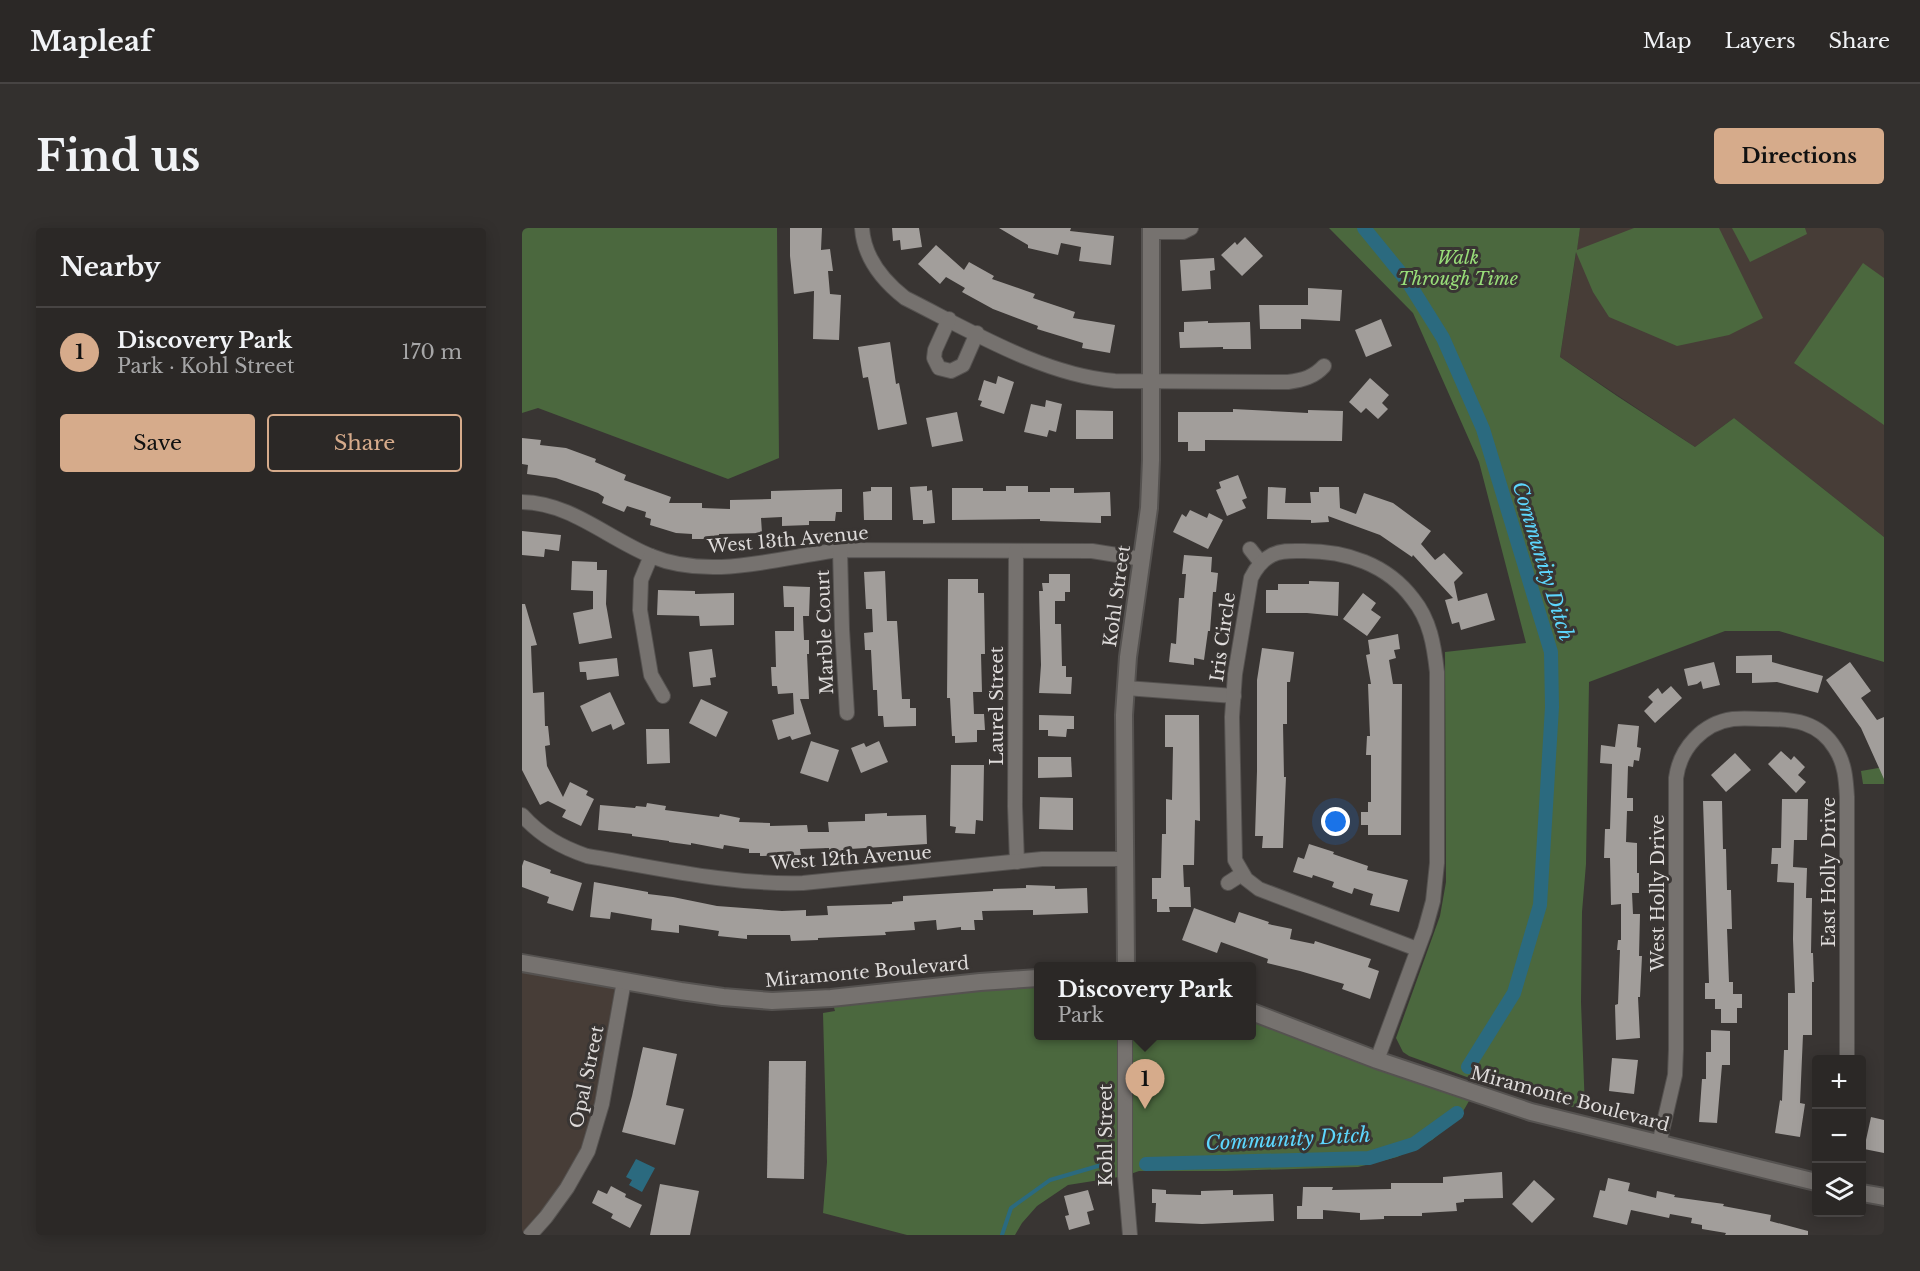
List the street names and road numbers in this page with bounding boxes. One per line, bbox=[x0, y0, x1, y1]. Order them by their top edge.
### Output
street label: West 13th Avenue bbox=[706, 522, 869, 558]
street label: Kohl Street bbox=[1099, 543, 1135, 648]
street label: Marble Court bbox=[812, 569, 838, 695]
street label: Iris Circle bbox=[1206, 591, 1240, 683]
street label: Laurel Street bbox=[986, 646, 1008, 765]
street label: East Holly Drive bbox=[1818, 797, 1840, 947]
street label: West Holly Drive bbox=[1647, 814, 1669, 973]
street label: West 12th Avenue bbox=[769, 841, 932, 875]
street label: Miramonte Boulevard bbox=[764, 952, 970, 992]
street label: Opal Street bbox=[565, 1023, 609, 1130]
street label: Miramonte Boulevard bbox=[1468, 1062, 1672, 1136]
street label: Kohl Street bbox=[1095, 1083, 1117, 1186]

